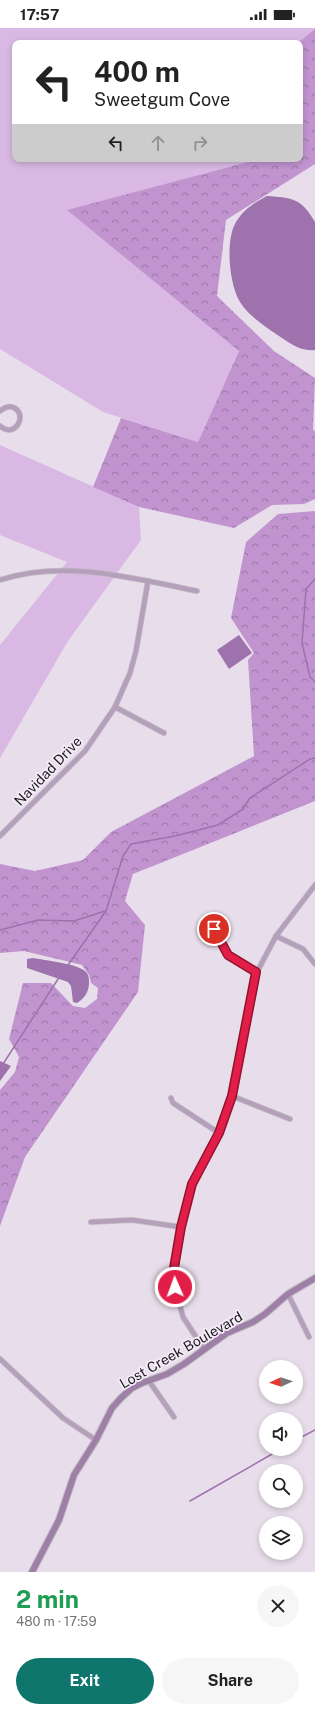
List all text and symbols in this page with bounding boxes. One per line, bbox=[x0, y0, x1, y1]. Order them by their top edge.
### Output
text: 17:57 bbox=[20, 6, 59, 23]
text: 400 m bbox=[94, 55, 180, 88]
icon: left bbox=[28, 56, 80, 108]
text: Sweetgum Cove bbox=[94, 89, 230, 110]
icon: left bbox=[105, 132, 127, 154]
icon: ahead bbox=[147, 132, 169, 154]
icon: right bbox=[189, 132, 211, 154]
street label: Navidad Drive bbox=[11, 733, 85, 809]
pin bbox=[197, 912, 231, 946]
icon: arrive bbox=[203, 918, 225, 940]
position arrow bbox=[154, 1266, 196, 1308]
street label: Lost Creek Boulevard bbox=[117, 1308, 245, 1392]
north arrow bbox=[259, 1360, 303, 1404]
map controls bbox=[259, 1360, 303, 1560]
button: sound bbox=[259, 1412, 303, 1456]
button: search bbox=[259, 1464, 303, 1508]
button: layers bbox=[259, 1516, 303, 1560]
text: 2 min bbox=[16, 1585, 79, 1613]
button: close bbox=[257, 1585, 299, 1627]
text: 480 m · 17:59 bbox=[16, 1614, 97, 1629]
button: Exit bbox=[16, 1658, 154, 1704]
button: Share bbox=[162, 1658, 299, 1704]

